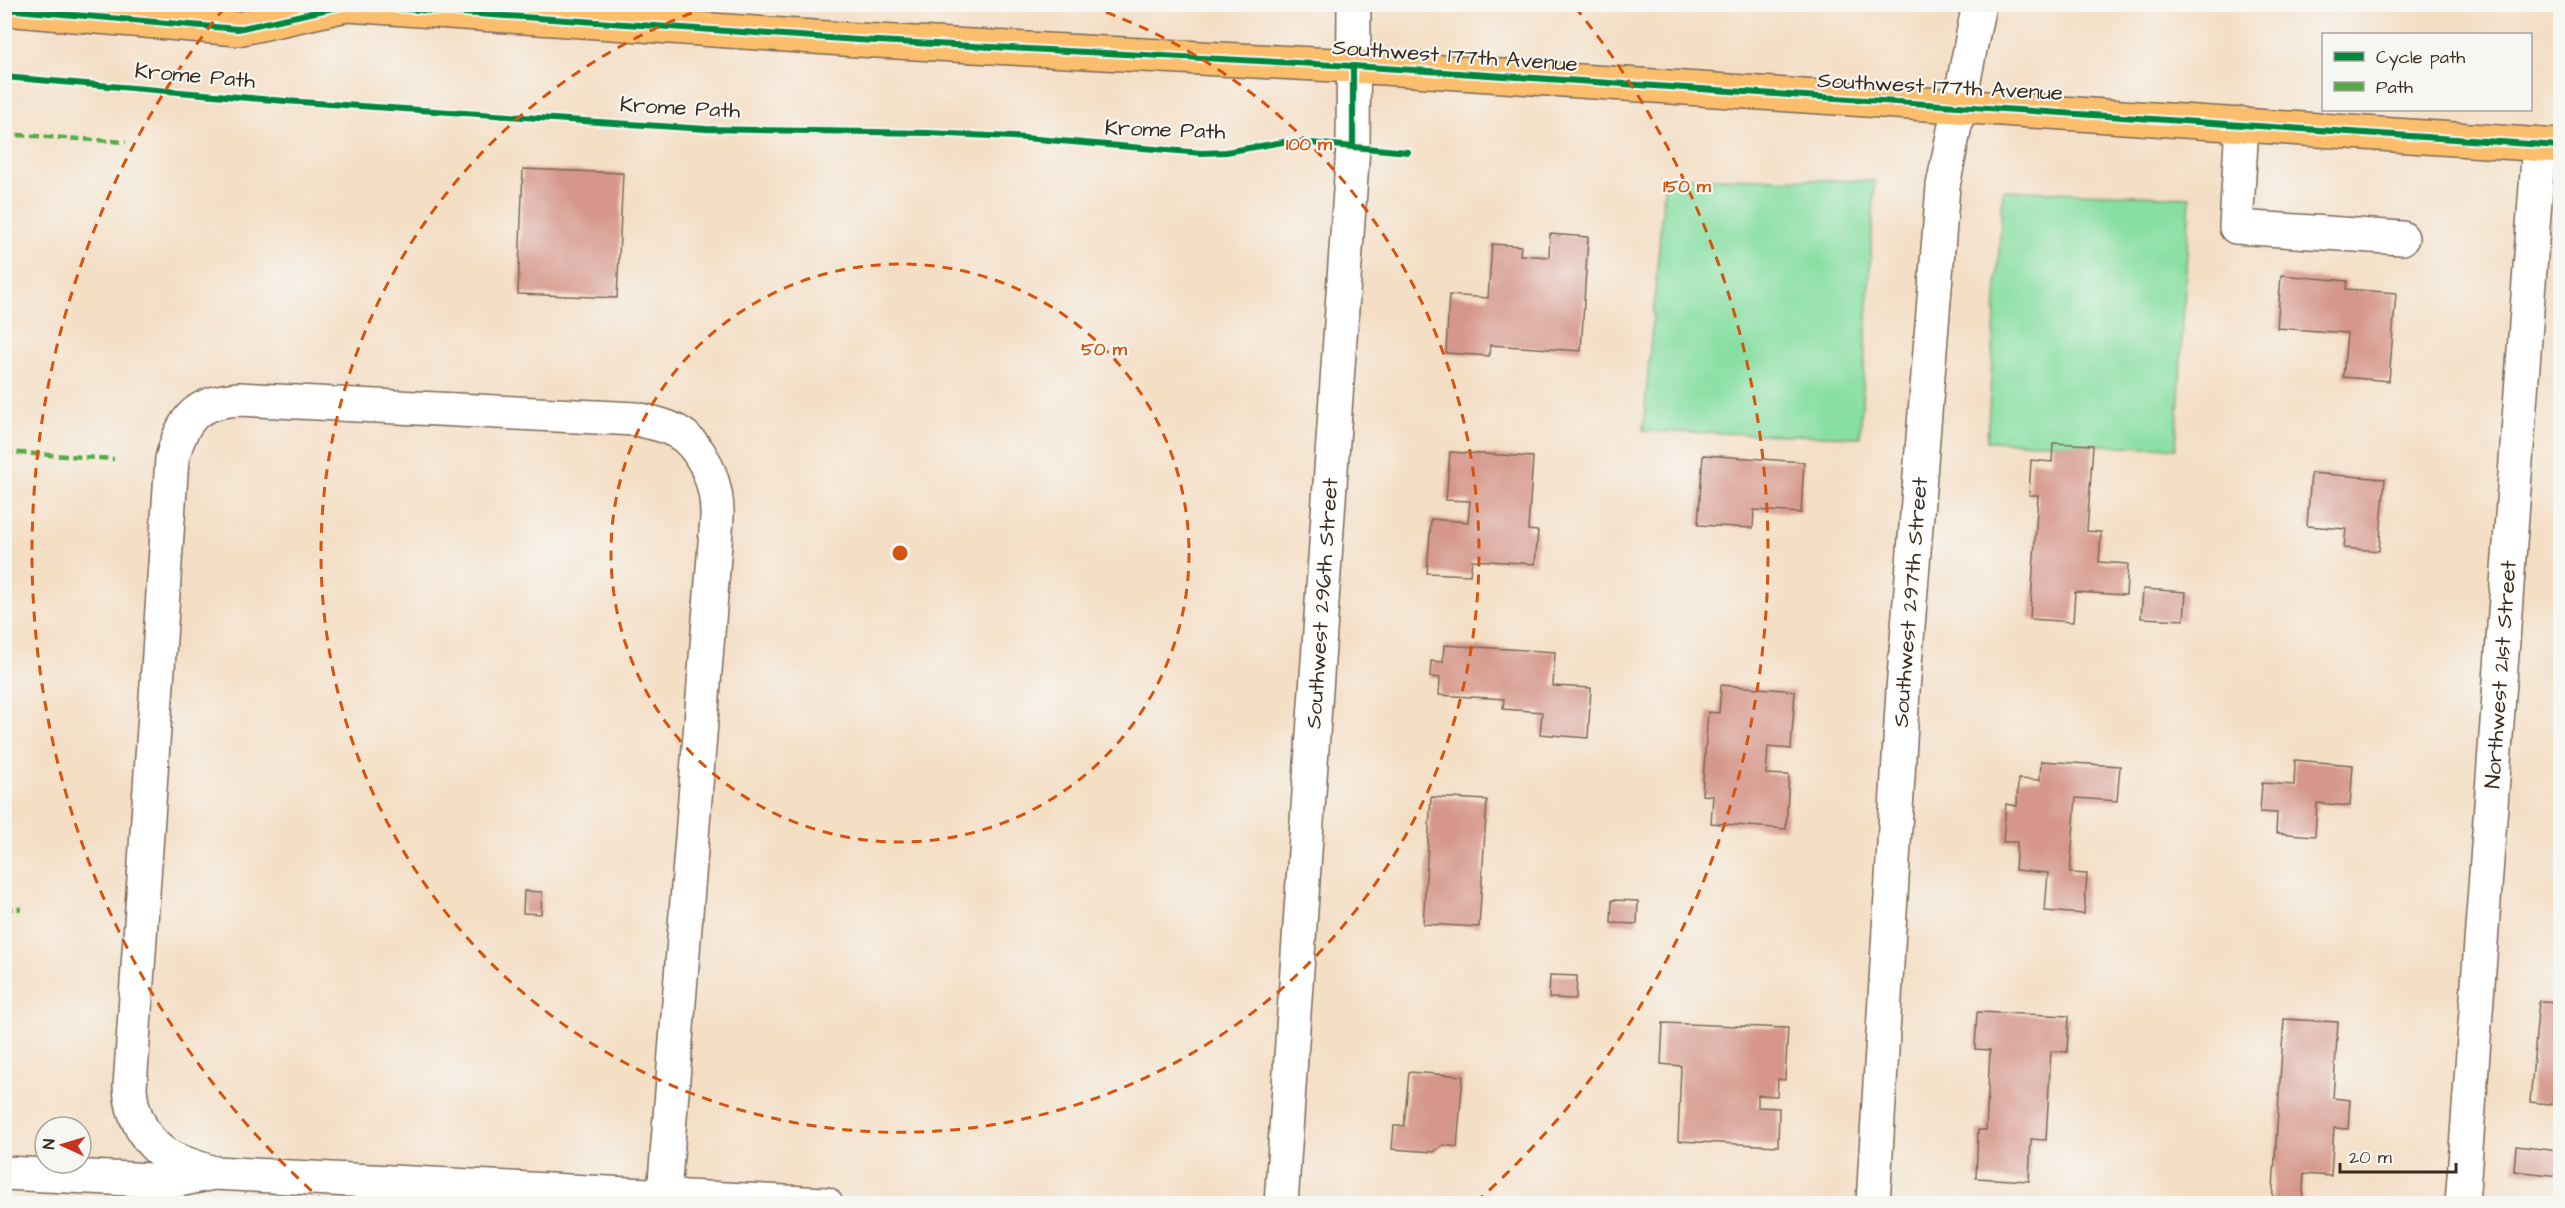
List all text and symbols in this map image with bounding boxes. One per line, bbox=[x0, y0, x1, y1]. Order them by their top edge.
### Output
street label: Southwest 177th Avenue bbox=[1331, 32, 1579, 80]
legend bbox=[2322, 33, 2532, 111]
text: Cycle path bbox=[2376, 45, 2465, 71]
street label: Krome Path bbox=[134, 55, 257, 97]
street label: Southwest 177th Avenue bbox=[1816, 65, 2064, 109]
text: Path bbox=[2376, 75, 2413, 100]
street label: Krome Path bbox=[619, 89, 741, 127]
street label: Krome Path bbox=[1104, 112, 1226, 148]
text: 100 m bbox=[1286, 132, 1333, 157]
text: 150 m bbox=[1663, 174, 1712, 199]
text: 50 m bbox=[1081, 337, 1128, 362]
street label: Southwest 297th Street bbox=[1885, 476, 1935, 728]
street label: Southwest 296th Street bbox=[1298, 477, 1346, 730]
centre of rings bbox=[890, 543, 910, 563]
street label: Northwest 21st Street bbox=[2477, 559, 2524, 790]
north arrow bbox=[33, 1115, 93, 1175]
scale bar bbox=[2340, 1136, 2456, 1174]
text: N bbox=[38, 1138, 60, 1150]
text: 20 m bbox=[2349, 1145, 2392, 1170]

